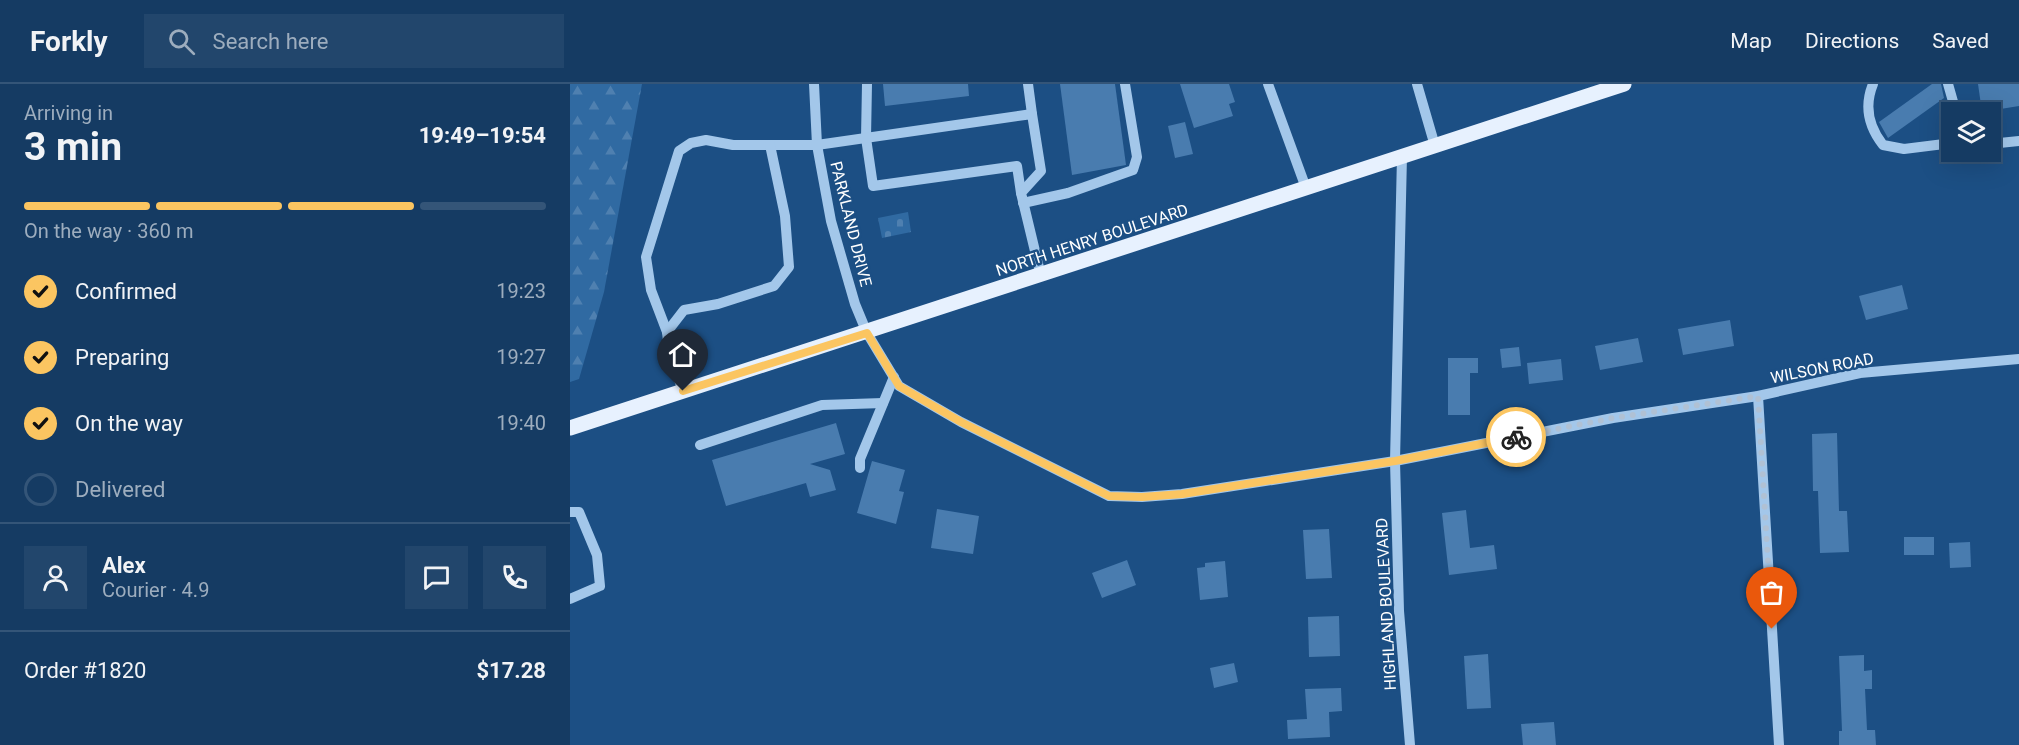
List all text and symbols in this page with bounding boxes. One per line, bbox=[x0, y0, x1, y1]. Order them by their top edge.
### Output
search box bbox=[144, 14, 564, 68]
text: Forkly bbox=[30, 25, 108, 58]
icon: search bbox=[165, 25, 198, 58]
text: Search here bbox=[213, 29, 328, 54]
text: Map bbox=[1730, 29, 1772, 53]
text: Directions bbox=[1805, 29, 1899, 53]
text: Saved bbox=[1932, 29, 1989, 53]
text: Arriving in bbox=[24, 101, 113, 125]
map controls bbox=[1941, 102, 2001, 162]
button: layers bbox=[1941, 102, 2001, 162]
text: 19:49–19:54 bbox=[419, 123, 546, 148]
text: 3 min bbox=[24, 124, 122, 170]
street label: PARKLAND DRIVE bbox=[826, 159, 876, 289]
street label: NORTH HENRY BOULEVARD bbox=[993, 200, 1191, 280]
text: On the way · 360 m bbox=[24, 219, 193, 243]
icon: check bbox=[24, 275, 57, 308]
text: Confirmed bbox=[75, 279, 177, 304]
text: 19:23 bbox=[496, 279, 546, 303]
pin bbox=[657, 329, 708, 391]
icon: home bbox=[666, 338, 699, 371]
icon: check bbox=[24, 341, 57, 374]
text: Preparing bbox=[75, 345, 169, 370]
text: 19:27 bbox=[496, 345, 546, 369]
street label: WILSON ROAD bbox=[1769, 349, 1875, 387]
icon: check bbox=[24, 407, 57, 440]
courier bbox=[1486, 407, 1546, 467]
text: On the way bbox=[75, 411, 183, 436]
text: 19:40 bbox=[496, 411, 546, 435]
icon: bike bbox=[1500, 421, 1533, 454]
text: Delivered bbox=[75, 477, 165, 502]
street label: HIGHLAND BOULEVARD bbox=[1372, 517, 1400, 691]
button: person bbox=[24, 546, 87, 609]
button: chat bbox=[405, 546, 468, 609]
button: phone bbox=[483, 546, 546, 609]
text: Alex bbox=[102, 553, 146, 578]
pin bbox=[1746, 567, 1797, 629]
icon: bag bbox=[1755, 576, 1788, 609]
text: Courier · 4.9 bbox=[102, 578, 209, 602]
text: Order #1820 bbox=[24, 658, 146, 683]
text: $17.28 bbox=[477, 658, 546, 683]

